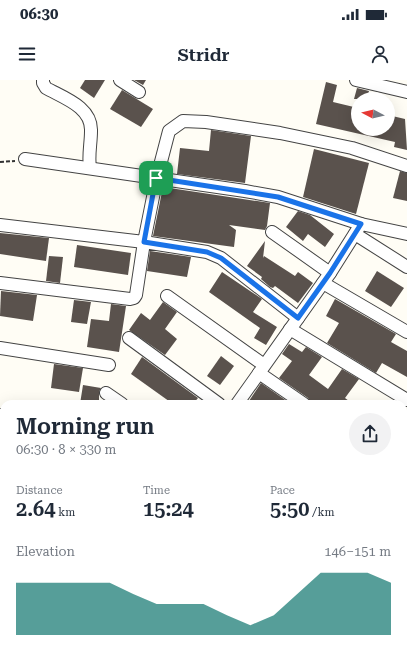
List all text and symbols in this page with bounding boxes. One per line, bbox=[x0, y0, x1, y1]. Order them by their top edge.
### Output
text: 06:30 bbox=[20, 5, 58, 23]
icon: menu bbox=[16, 43, 38, 65]
icon: person bbox=[369, 43, 391, 65]
text: Stridr bbox=[177, 44, 230, 65]
north arrow bbox=[351, 92, 395, 136]
map controls bbox=[351, 92, 395, 136]
pin bbox=[139, 161, 173, 195]
icon: arrive bbox=[145, 167, 167, 189]
button: share bbox=[349, 413, 391, 455]
text: Morning run bbox=[16, 414, 154, 439]
text: 06:30 · 8 × 330 m bbox=[16, 442, 116, 457]
text: Distance bbox=[16, 484, 63, 497]
text: Time bbox=[143, 484, 170, 497]
text: Pace bbox=[270, 484, 295, 497]
text: 2.64 bbox=[16, 497, 56, 521]
text: 15:24 bbox=[143, 497, 194, 521]
text: 5:50 bbox=[270, 497, 310, 521]
text: km bbox=[56, 506, 75, 519]
text: /km bbox=[310, 506, 334, 519]
text: Elevation bbox=[16, 544, 75, 559]
text: 146–151 m bbox=[324, 544, 391, 559]

